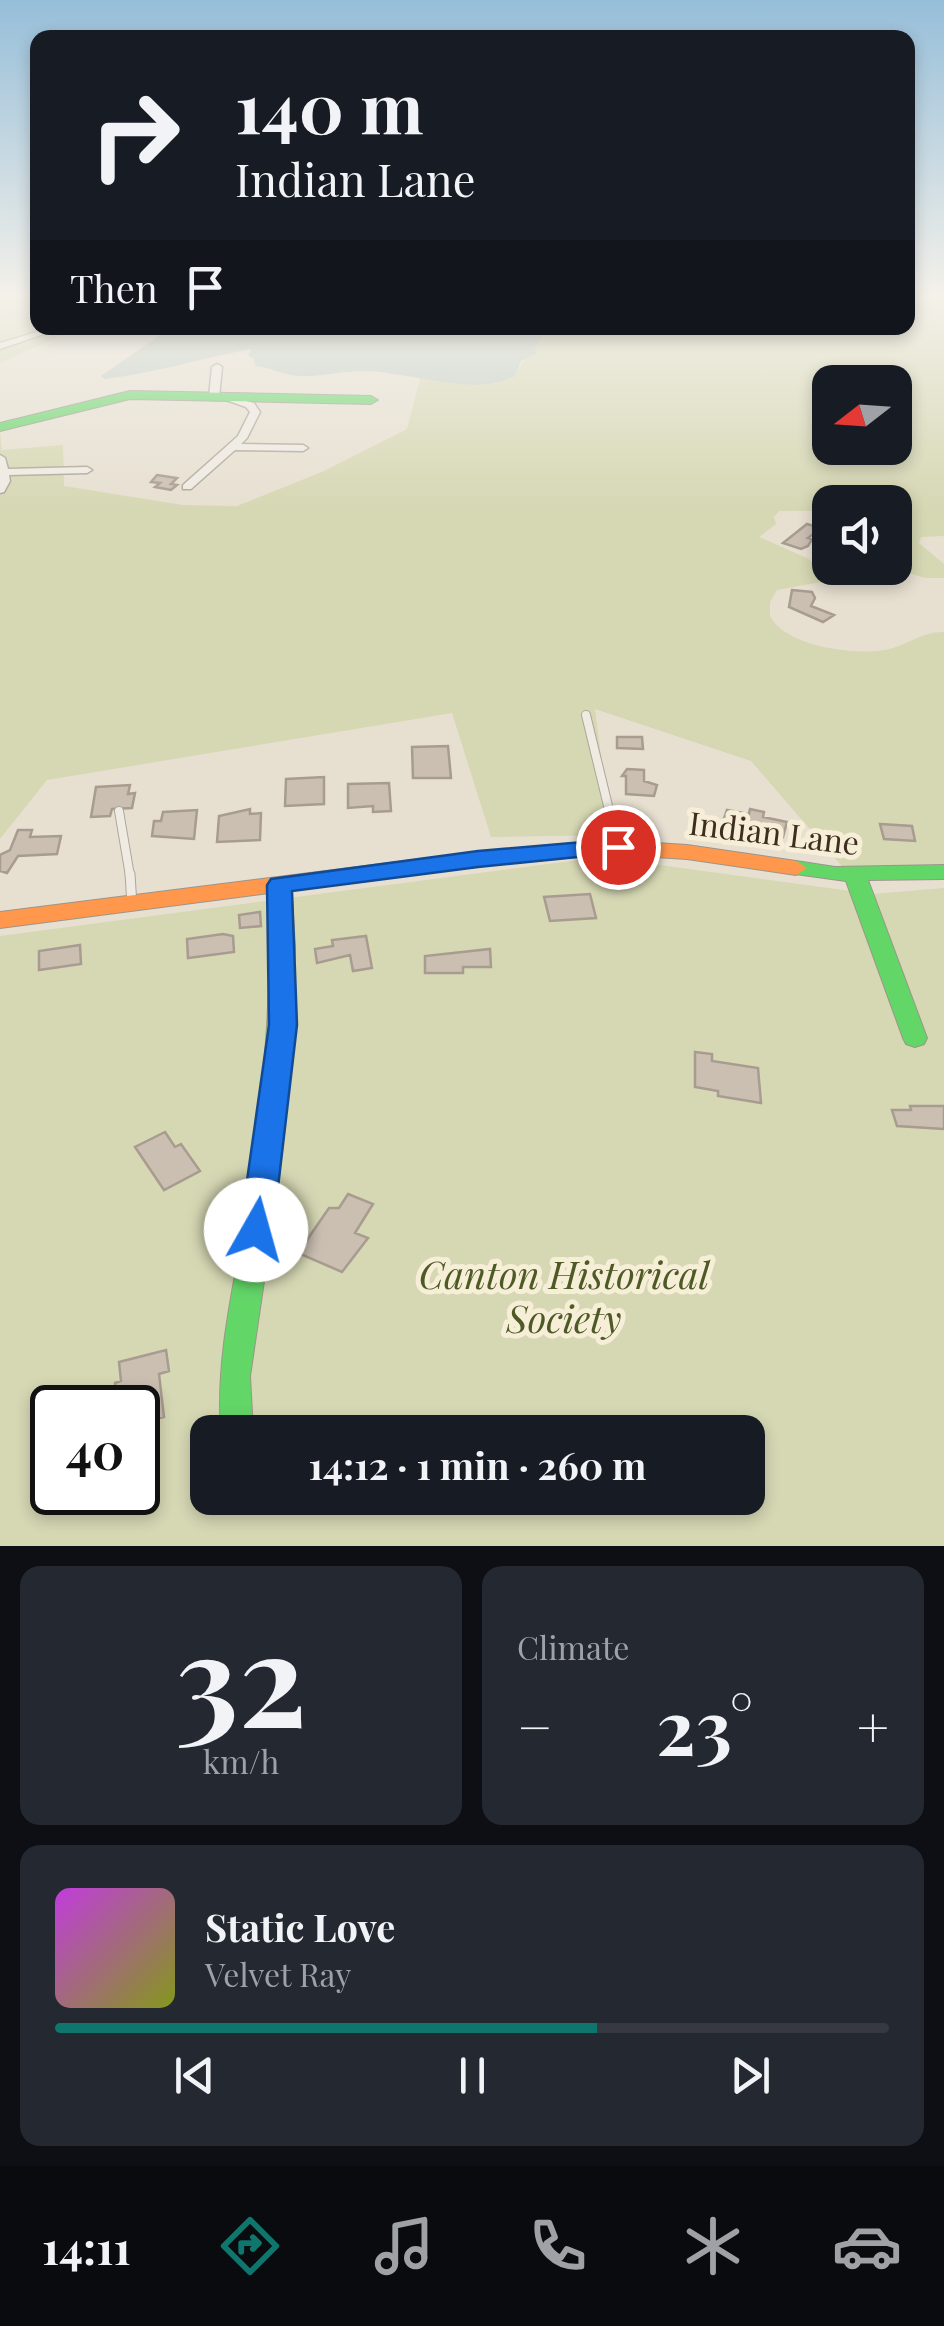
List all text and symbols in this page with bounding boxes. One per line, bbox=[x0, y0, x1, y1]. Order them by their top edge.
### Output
text: 140 m bbox=[235, 58, 424, 152]
icon: right bbox=[70, 70, 200, 200]
text: Indian Lane bbox=[235, 148, 475, 208]
icon: arrive bbox=[178, 260, 233, 315]
text: Then bbox=[70, 262, 158, 313]
north arrow bbox=[812, 365, 912, 465]
map controls bbox=[812, 365, 912, 585]
button: sound bbox=[812, 485, 912, 585]
street label: Indian Lane bbox=[687, 800, 862, 863]
pin bbox=[576, 805, 661, 890]
icon: arrive bbox=[591, 820, 646, 875]
position arrow bbox=[204, 1178, 308, 1282]
park label: Canton Historical Society bbox=[419, 1248, 711, 1343]
speed limit sign: 40 bbox=[30, 1385, 160, 1515]
text: 14:12 · 1 min · 260 m bbox=[309, 1439, 646, 1490]
text: 32 bbox=[175, 1587, 307, 1761]
text: Climate bbox=[517, 1625, 629, 1668]
text: 23° bbox=[656, 1674, 753, 1774]
text: − bbox=[517, 1688, 553, 1762]
text: + bbox=[857, 1688, 889, 1762]
text: km/h bbox=[203, 1739, 279, 1782]
text: Static Love bbox=[205, 1901, 395, 1952]
text: Velvet Ray bbox=[205, 1952, 352, 1995]
icon: previous bbox=[167, 2048, 222, 2103]
icon: pause bbox=[445, 2048, 500, 2103]
icon: next bbox=[723, 2048, 778, 2103]
icon: directions bbox=[215, 2211, 285, 2281]
icon: music bbox=[369, 2211, 439, 2281]
icon: phone bbox=[523, 2211, 593, 2281]
icon: climate bbox=[678, 2211, 748, 2281]
icon: car bbox=[832, 2211, 902, 2281]
text: 14:11 bbox=[42, 2216, 131, 2276]

